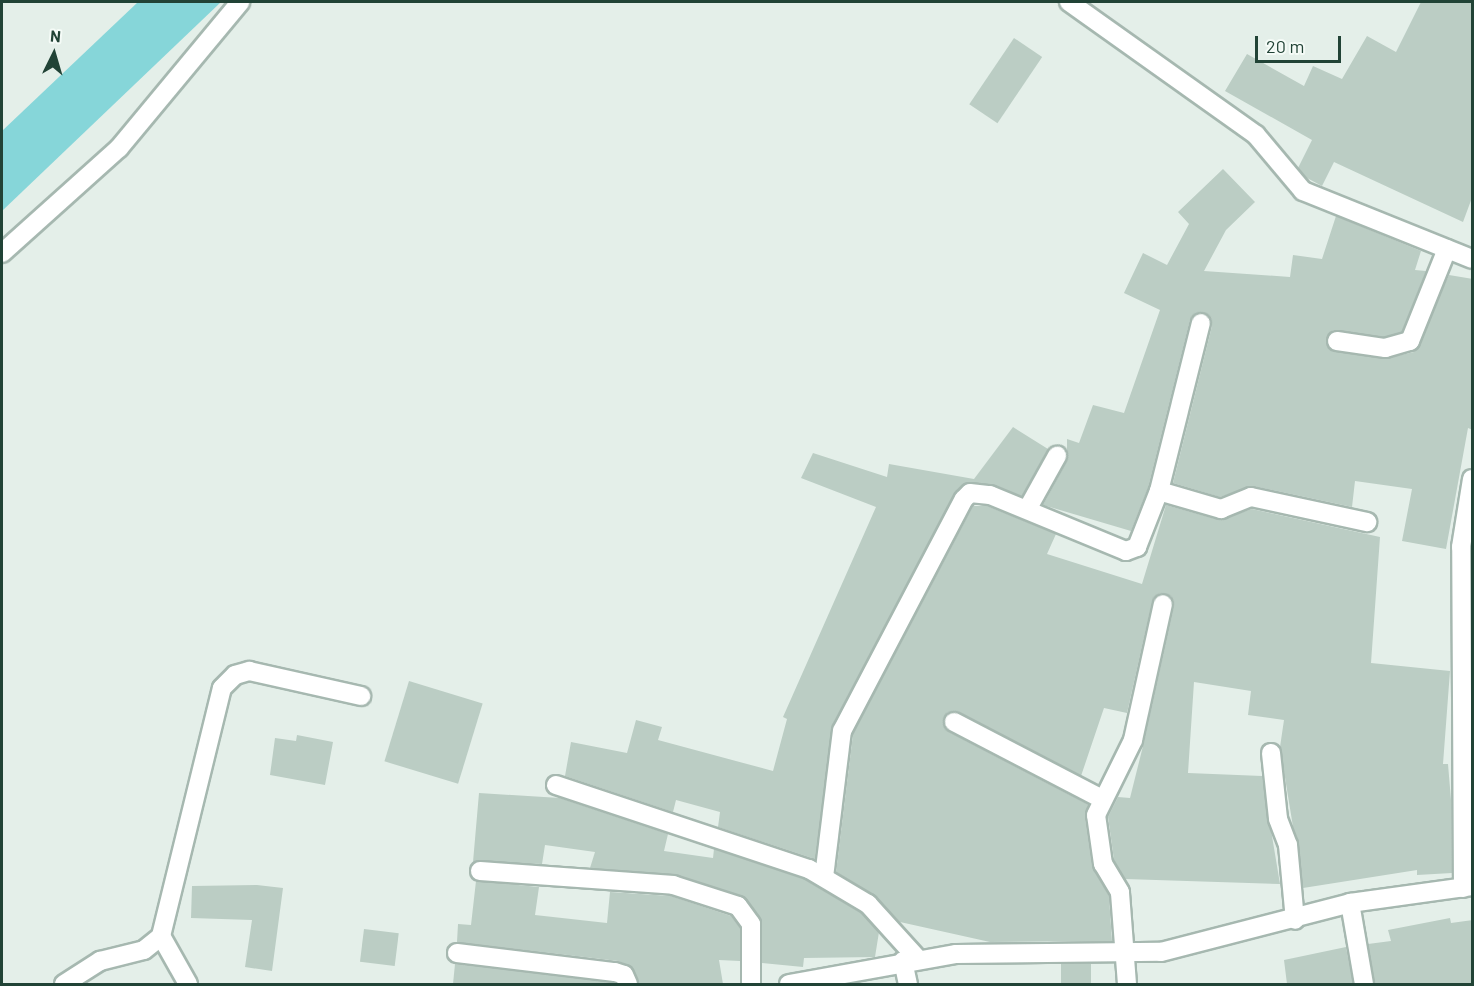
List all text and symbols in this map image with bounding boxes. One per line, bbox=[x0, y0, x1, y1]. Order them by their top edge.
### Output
north arrow bbox=[24, 24, 84, 84]
scale bar bbox=[1258, 24, 1344, 62]
text: N bbox=[49, 26, 62, 45]
text: 20 m bbox=[1266, 35, 1304, 57]

